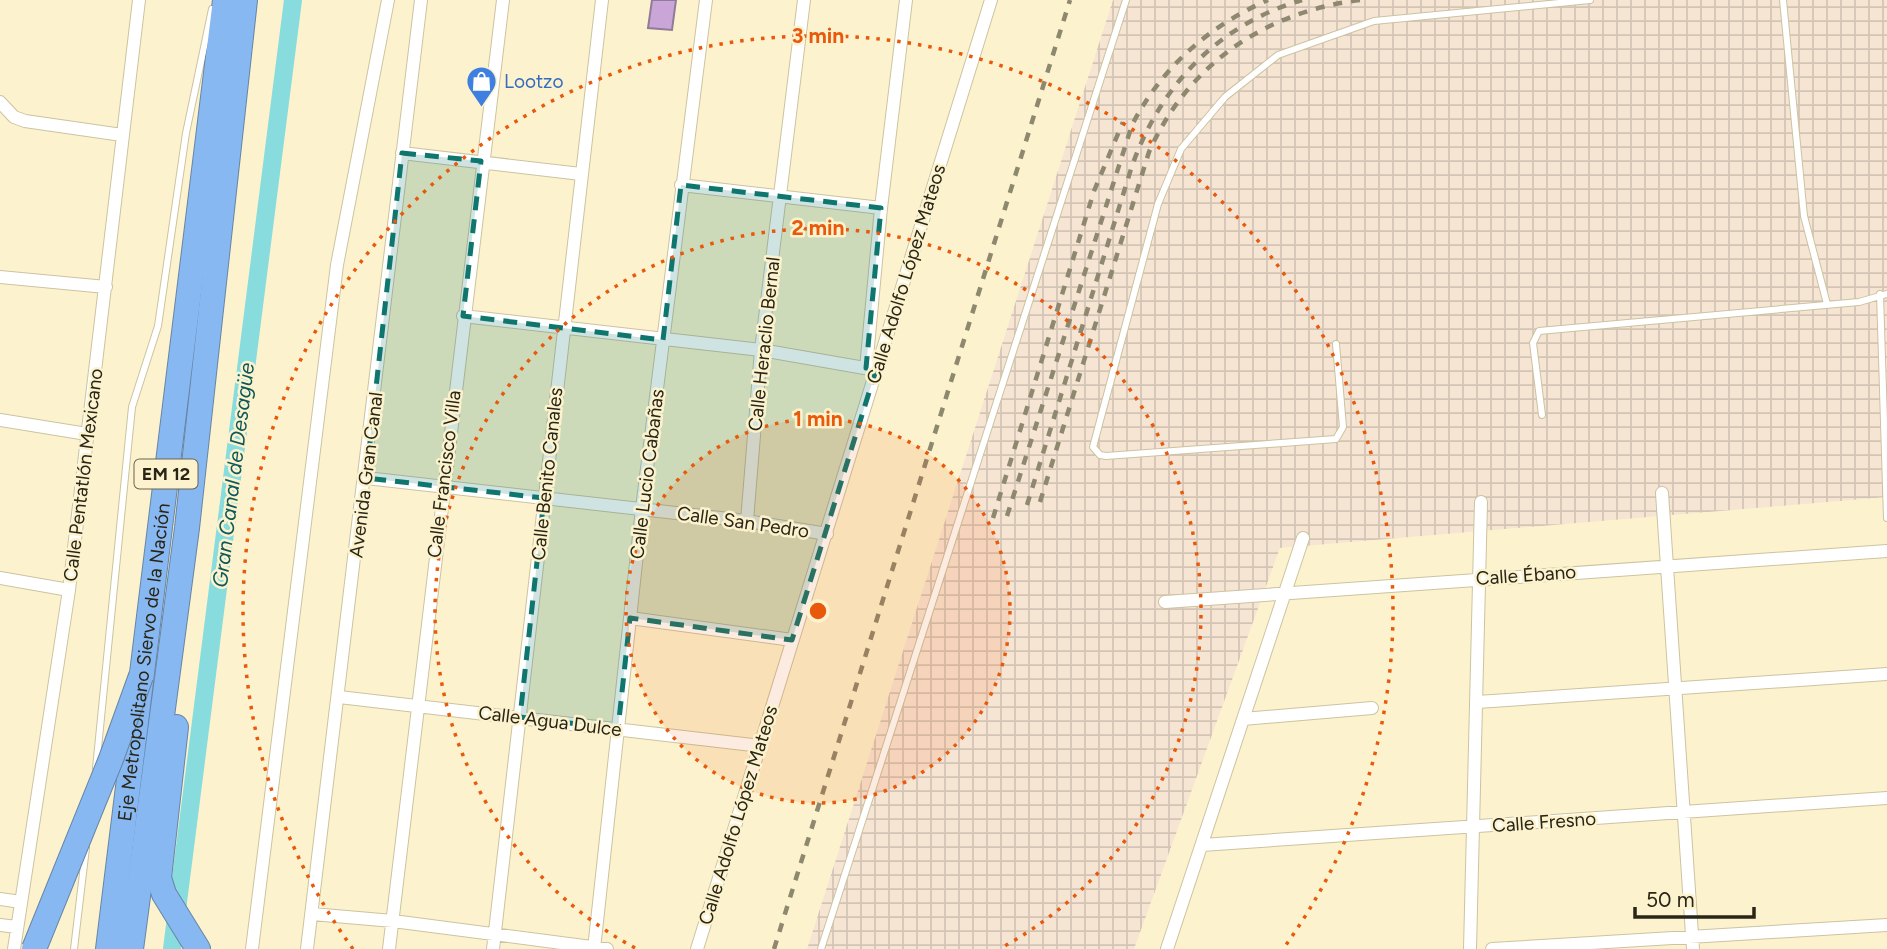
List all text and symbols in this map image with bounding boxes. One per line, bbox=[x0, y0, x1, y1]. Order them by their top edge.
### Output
text: 3 min bbox=[792, 23, 844, 48]
shop icon: Lootzo bbox=[464, 64, 498, 108]
place label: Lootzo bbox=[504, 70, 563, 93]
street label: Calle Adolfo López Mateos bbox=[862, 161, 950, 386]
text: 2 min bbox=[792, 215, 844, 240]
street label: Calle Heraclio Bernal bbox=[743, 256, 785, 432]
water label: Gran Canal de Desagüe bbox=[207, 361, 259, 589]
street label: Calle Pentatlón Mexicano bbox=[59, 367, 107, 583]
street label: Calle Benito Canales bbox=[526, 386, 568, 562]
street label: Calle Lucio Cabañas bbox=[625, 388, 669, 560]
street label: Calle Francisco Villa bbox=[422, 389, 466, 559]
street label: Avenida Gran Canal bbox=[344, 391, 388, 559]
text: 1 min bbox=[793, 406, 843, 431]
road number: EM 12 bbox=[134, 460, 198, 488]
street label: Calle San Pedro bbox=[675, 501, 811, 543]
street label: Eje Metropolitano Siervo de la Nación bbox=[112, 502, 174, 823]
street label: Calle Ébano bbox=[1475, 560, 1577, 590]
centre of rings bbox=[806, 599, 830, 623]
street label: Calle Agua Dulce bbox=[477, 701, 623, 741]
street label: Calle Adolfo López Mateos bbox=[694, 702, 782, 927]
street label: Calle Fresno bbox=[1491, 807, 1597, 837]
scale bar bbox=[1635, 876, 1754, 920]
text: 50 m bbox=[1646, 887, 1695, 912]

